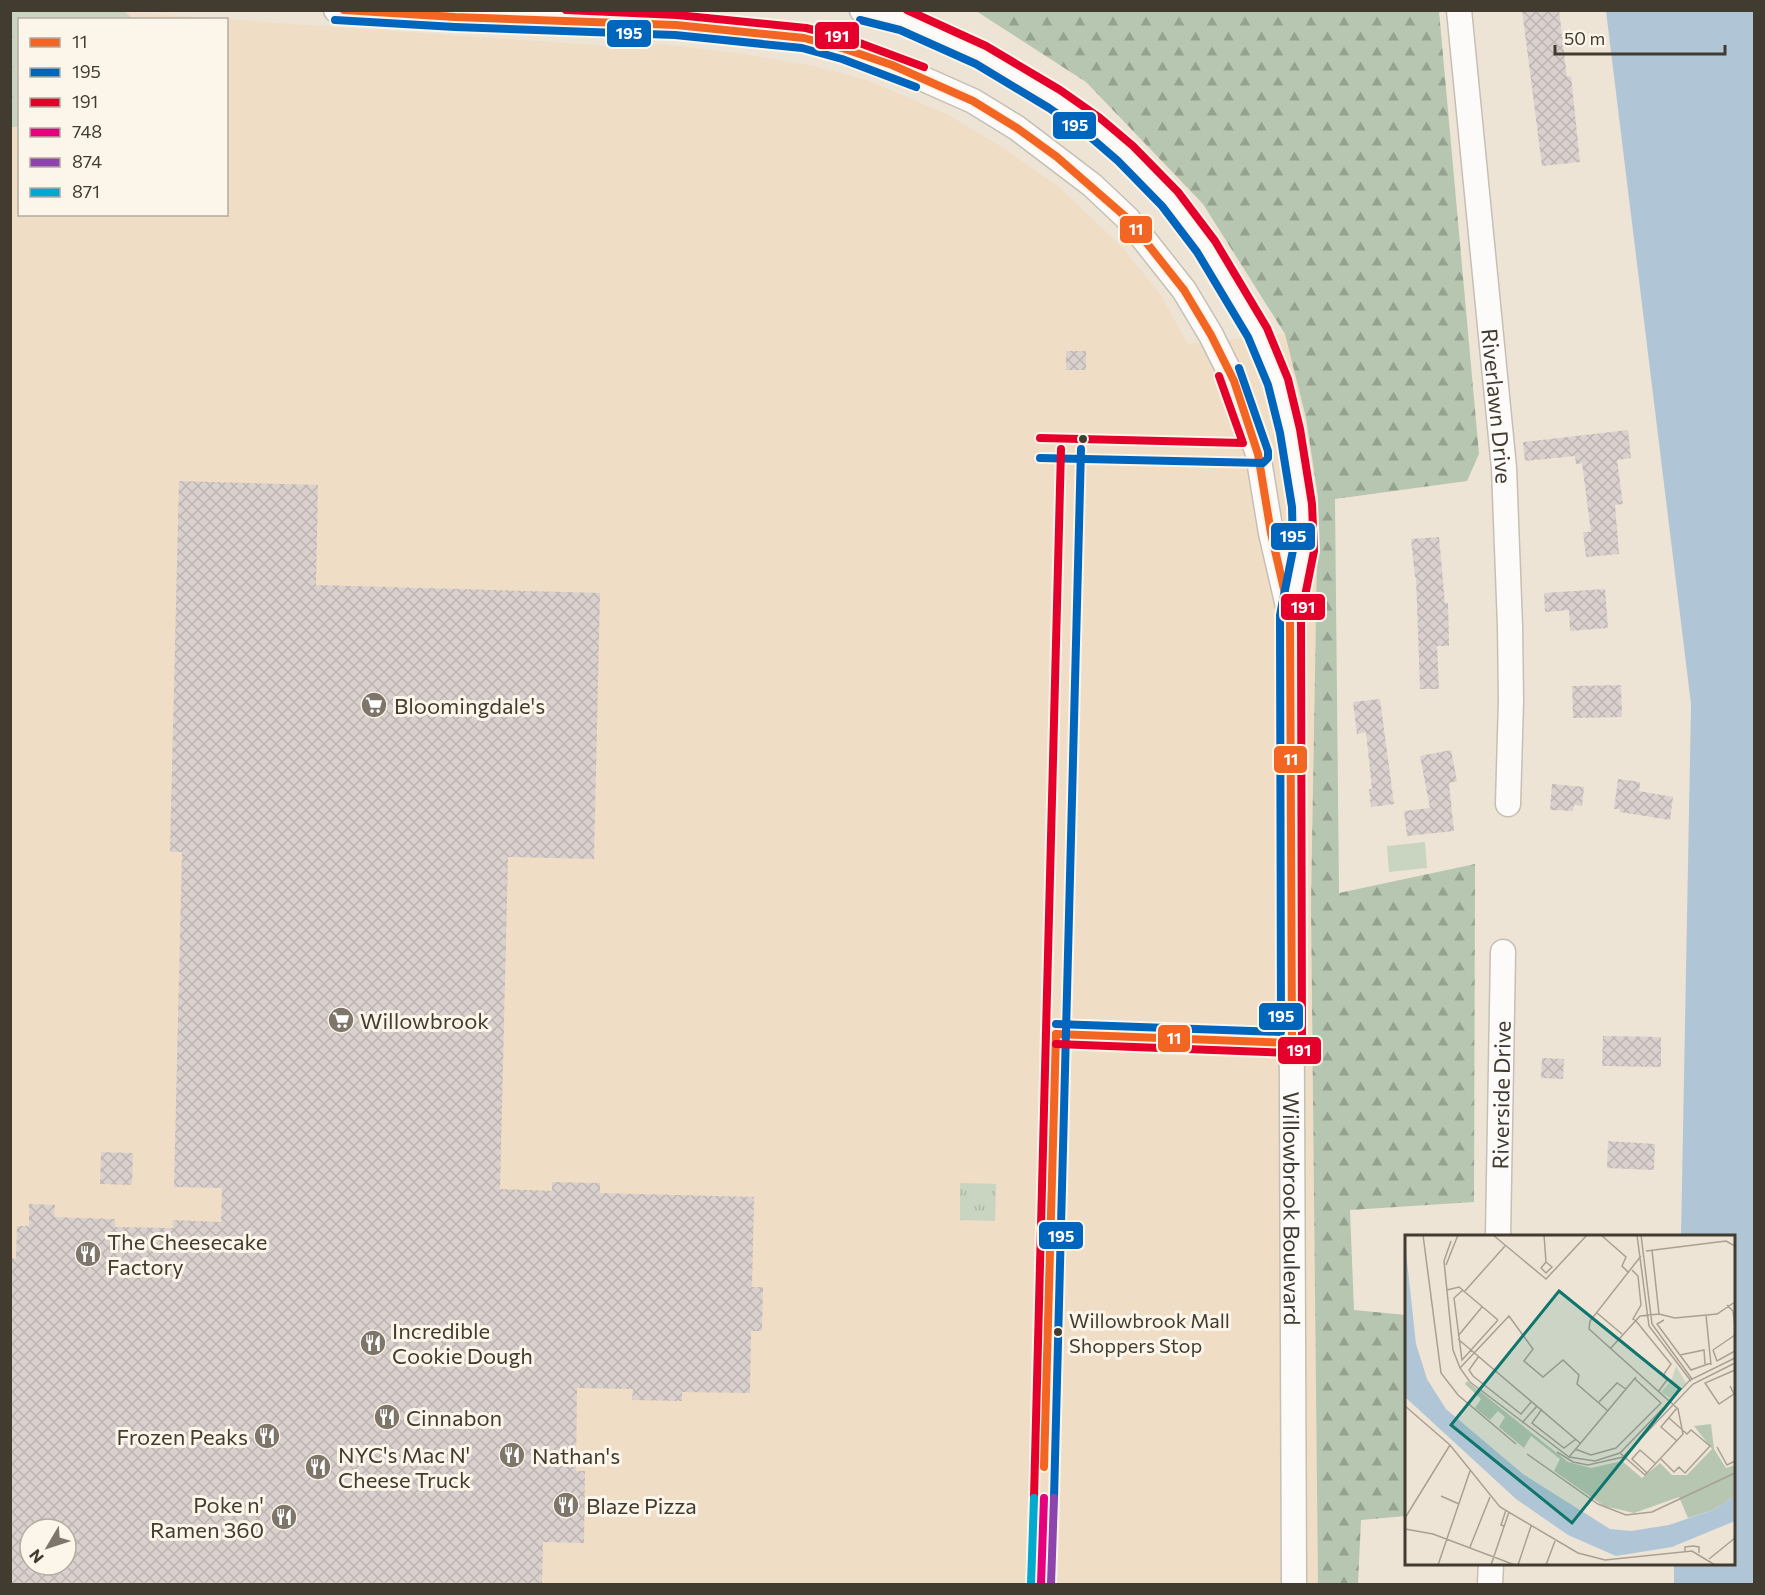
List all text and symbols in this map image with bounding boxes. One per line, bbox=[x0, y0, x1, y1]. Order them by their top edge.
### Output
legend bbox=[18, 18, 228, 216]
scale bar bbox=[1555, 18, 1724, 56]
line badge: 195 bbox=[606, 19, 652, 48]
line badge: 191 bbox=[814, 21, 860, 50]
text: 195 bbox=[616, 23, 642, 42]
text: 191 bbox=[825, 26, 849, 45]
text: 50 m bbox=[1564, 27, 1605, 49]
text: 11 bbox=[72, 30, 87, 52]
text: 195 bbox=[72, 60, 101, 82]
text: 191 bbox=[72, 90, 98, 112]
line badge: 195 bbox=[1052, 111, 1097, 140]
text: 195 bbox=[1062, 115, 1088, 134]
text: 748 bbox=[72, 120, 102, 142]
text: 874 bbox=[72, 150, 102, 172]
text: 871 bbox=[72, 180, 100, 202]
line badge: 11 bbox=[1119, 215, 1153, 244]
text: 11 bbox=[1129, 219, 1143, 238]
street label: Riverlawn Drive bbox=[1477, 327, 1518, 484]
unlabelled marker bbox=[1077, 433, 1089, 445]
line badge: 195 bbox=[1270, 522, 1316, 551]
text: 195 bbox=[1280, 526, 1306, 545]
line badge: 191 bbox=[1280, 593, 1326, 621]
text: 191 bbox=[1291, 597, 1315, 616]
supermarket icon: Bloomingdale's bbox=[359, 690, 389, 720]
place label: Bloomingdale's bbox=[394, 692, 545, 719]
line badge: 11 bbox=[1273, 745, 1308, 774]
text: 11 bbox=[1284, 749, 1298, 768]
line badge: 195 bbox=[1258, 1002, 1304, 1031]
supermarket icon: Willowbrook bbox=[326, 1005, 356, 1035]
text: 195 bbox=[1268, 1006, 1294, 1025]
place label: Willowbrook bbox=[360, 1007, 489, 1034]
street label: Riverside Drive bbox=[1486, 1020, 1515, 1170]
line badge: 11 bbox=[1157, 1024, 1191, 1053]
text: 11 bbox=[1167, 1028, 1181, 1047]
line badge: 191 bbox=[1277, 1036, 1322, 1065]
text: 191 bbox=[1287, 1040, 1311, 1059]
street label: Willowbrook Boulevard bbox=[1278, 1091, 1306, 1326]
line badge: 195 bbox=[1038, 1221, 1084, 1250]
text: 195 bbox=[1048, 1226, 1074, 1245]
place label: The Cheesecake Factory bbox=[107, 1228, 267, 1280]
inset map bbox=[1405, 1235, 1735, 1565]
restaurant icon: The Cheesecake Factory bbox=[73, 1239, 103, 1269]
place label: Willowbrook Mall Shoppers Stop bbox=[1069, 1308, 1230, 1357]
place label: Incredible Cookie Dough bbox=[392, 1317, 533, 1369]
marker: Willowbrook Mall Shoppers Stop bbox=[1052, 1326, 1064, 1338]
restaurant icon: Incredible Cookie Dough bbox=[358, 1328, 388, 1358]
restaurant icon: Cinnabon bbox=[372, 1402, 402, 1432]
place label: Cinnabon bbox=[406, 1404, 502, 1431]
restaurant icon: Frozen Peaks bbox=[252, 1421, 282, 1451]
place label: Frozen Peaks bbox=[116, 1423, 248, 1450]
restaurant icon: Nathan's bbox=[497, 1440, 527, 1470]
place label: NYC's Mac N' Cheese Truck bbox=[338, 1441, 471, 1493]
place label: Nathan's bbox=[532, 1442, 620, 1469]
restaurant icon: NYC's Mac N' Cheese Truck bbox=[303, 1452, 333, 1482]
restaurant icon: Blaze Pizza bbox=[551, 1490, 581, 1520]
place label: Poke n' Ramen 360 bbox=[150, 1491, 264, 1543]
place label: Blaze Pizza bbox=[586, 1492, 697, 1519]
restaurant icon: Poke n' Ramen 360 bbox=[269, 1502, 299, 1532]
north arrow bbox=[18, 1517, 78, 1577]
text: N bbox=[25, 1546, 47, 1567]

